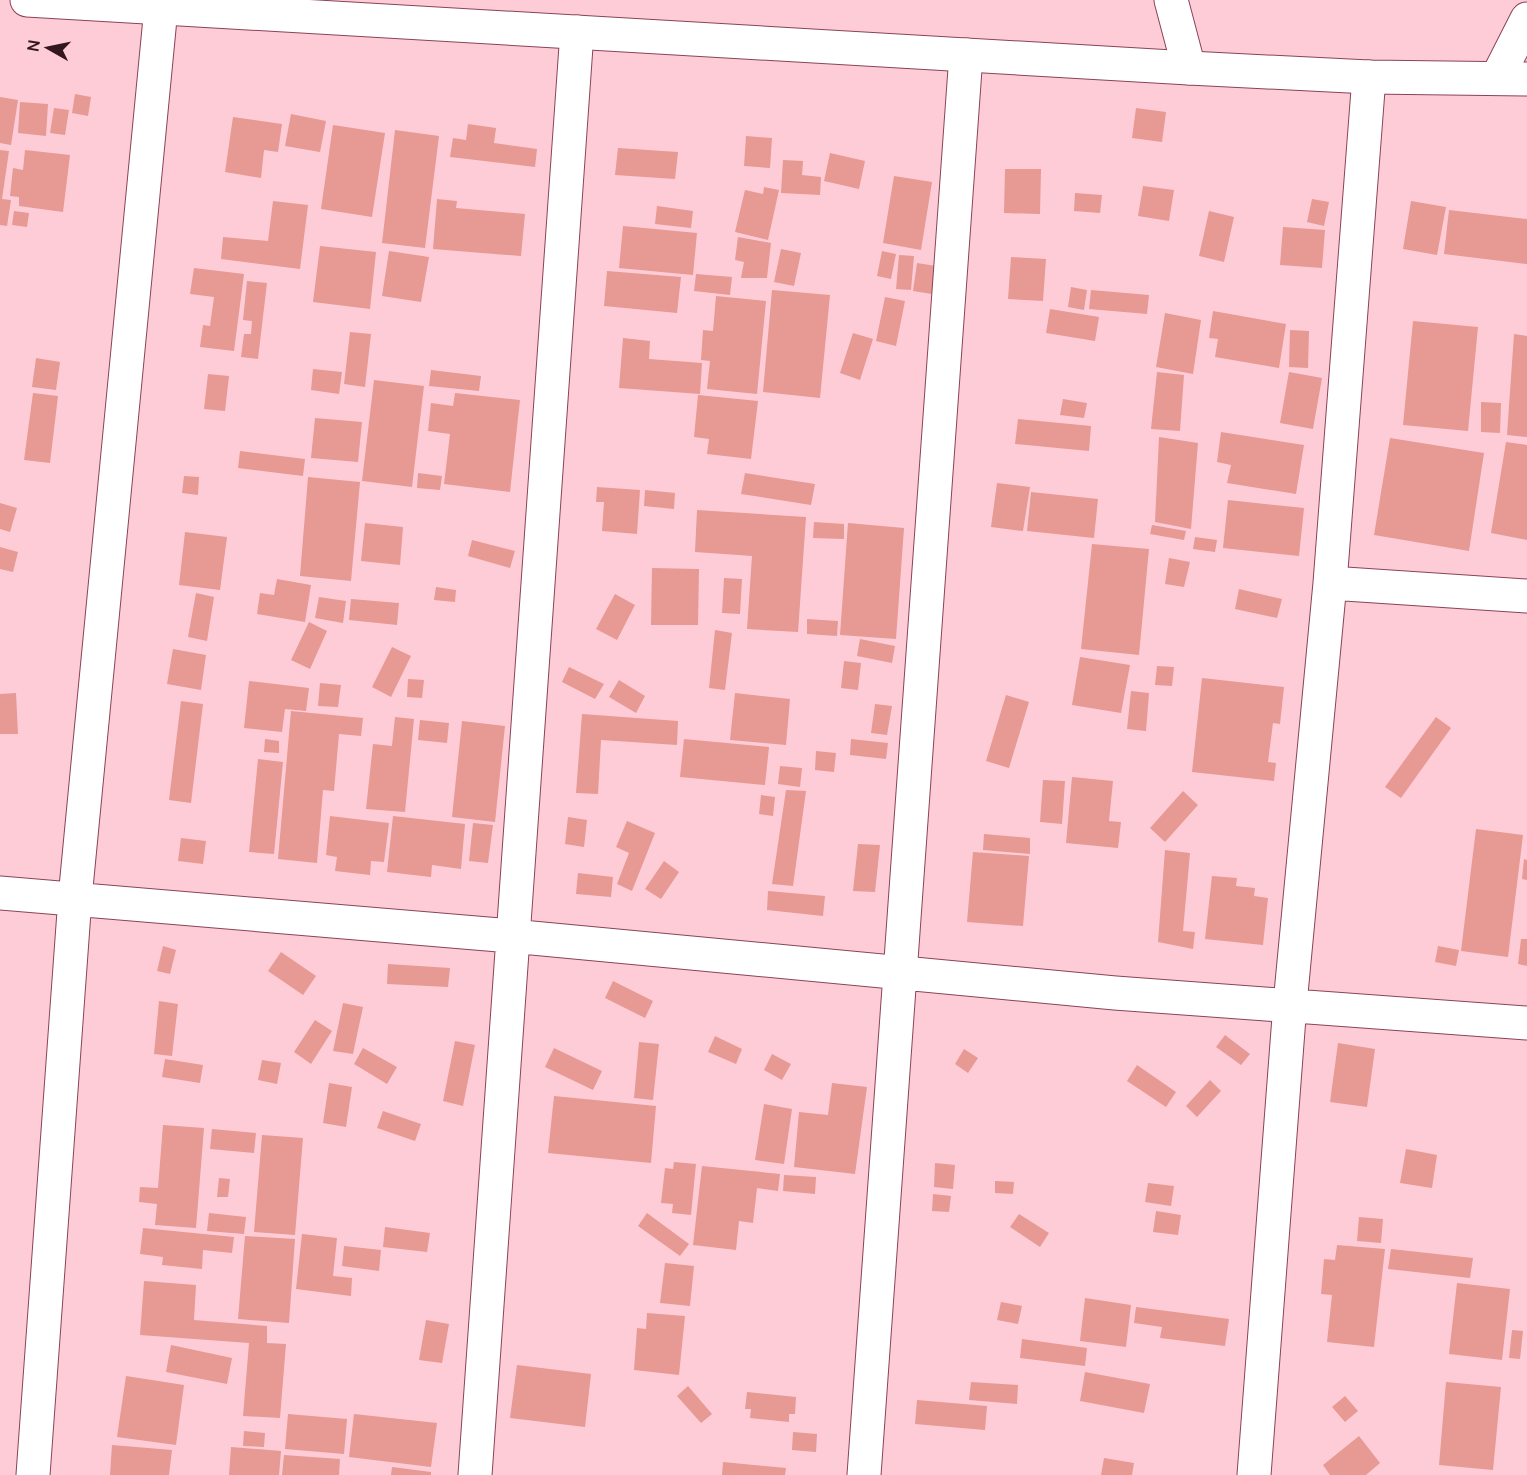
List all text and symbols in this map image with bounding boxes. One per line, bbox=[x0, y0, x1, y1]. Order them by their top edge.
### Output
north arrow bbox=[18, 18, 78, 78]
text: N bbox=[21, 38, 45, 53]

